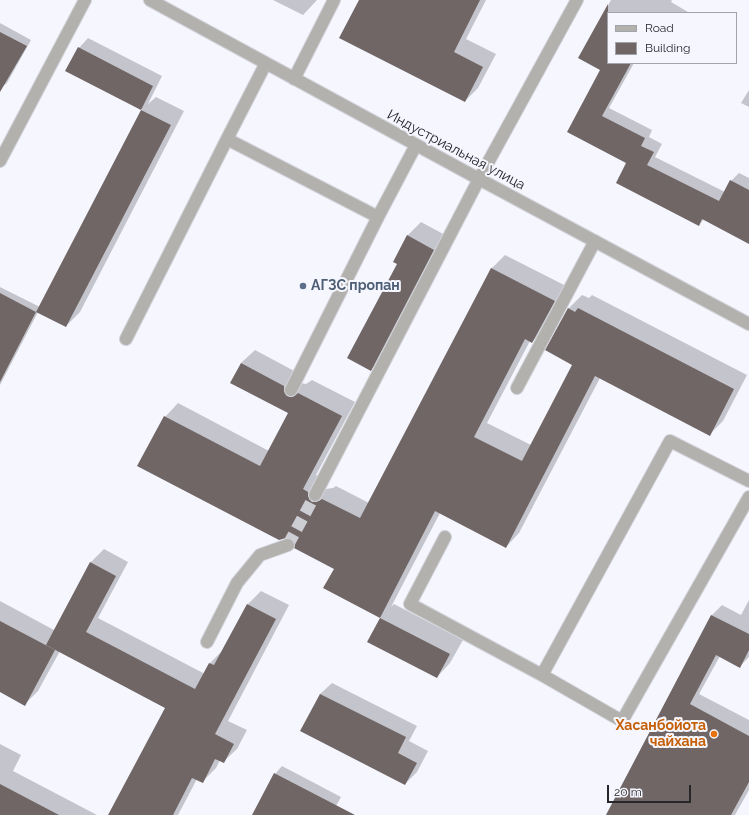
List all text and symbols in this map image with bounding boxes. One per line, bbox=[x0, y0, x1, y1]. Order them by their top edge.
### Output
legend bbox=[607, 12, 737, 64]
text: Road bbox=[645, 21, 674, 35]
text: Building bbox=[645, 41, 691, 55]
street label: Индустриальная улица bbox=[384, 106, 528, 194]
place label: АГЗС пропан bbox=[311, 278, 400, 294]
marker: АГЗС пропан bbox=[298, 281, 308, 291]
place label: Хасанбойота чайхана bbox=[615, 718, 706, 750]
marker: Хасанбойота чайхана bbox=[709, 729, 719, 739]
scale bar bbox=[609, 777, 693, 803]
text: 20 m bbox=[614, 785, 642, 799]

